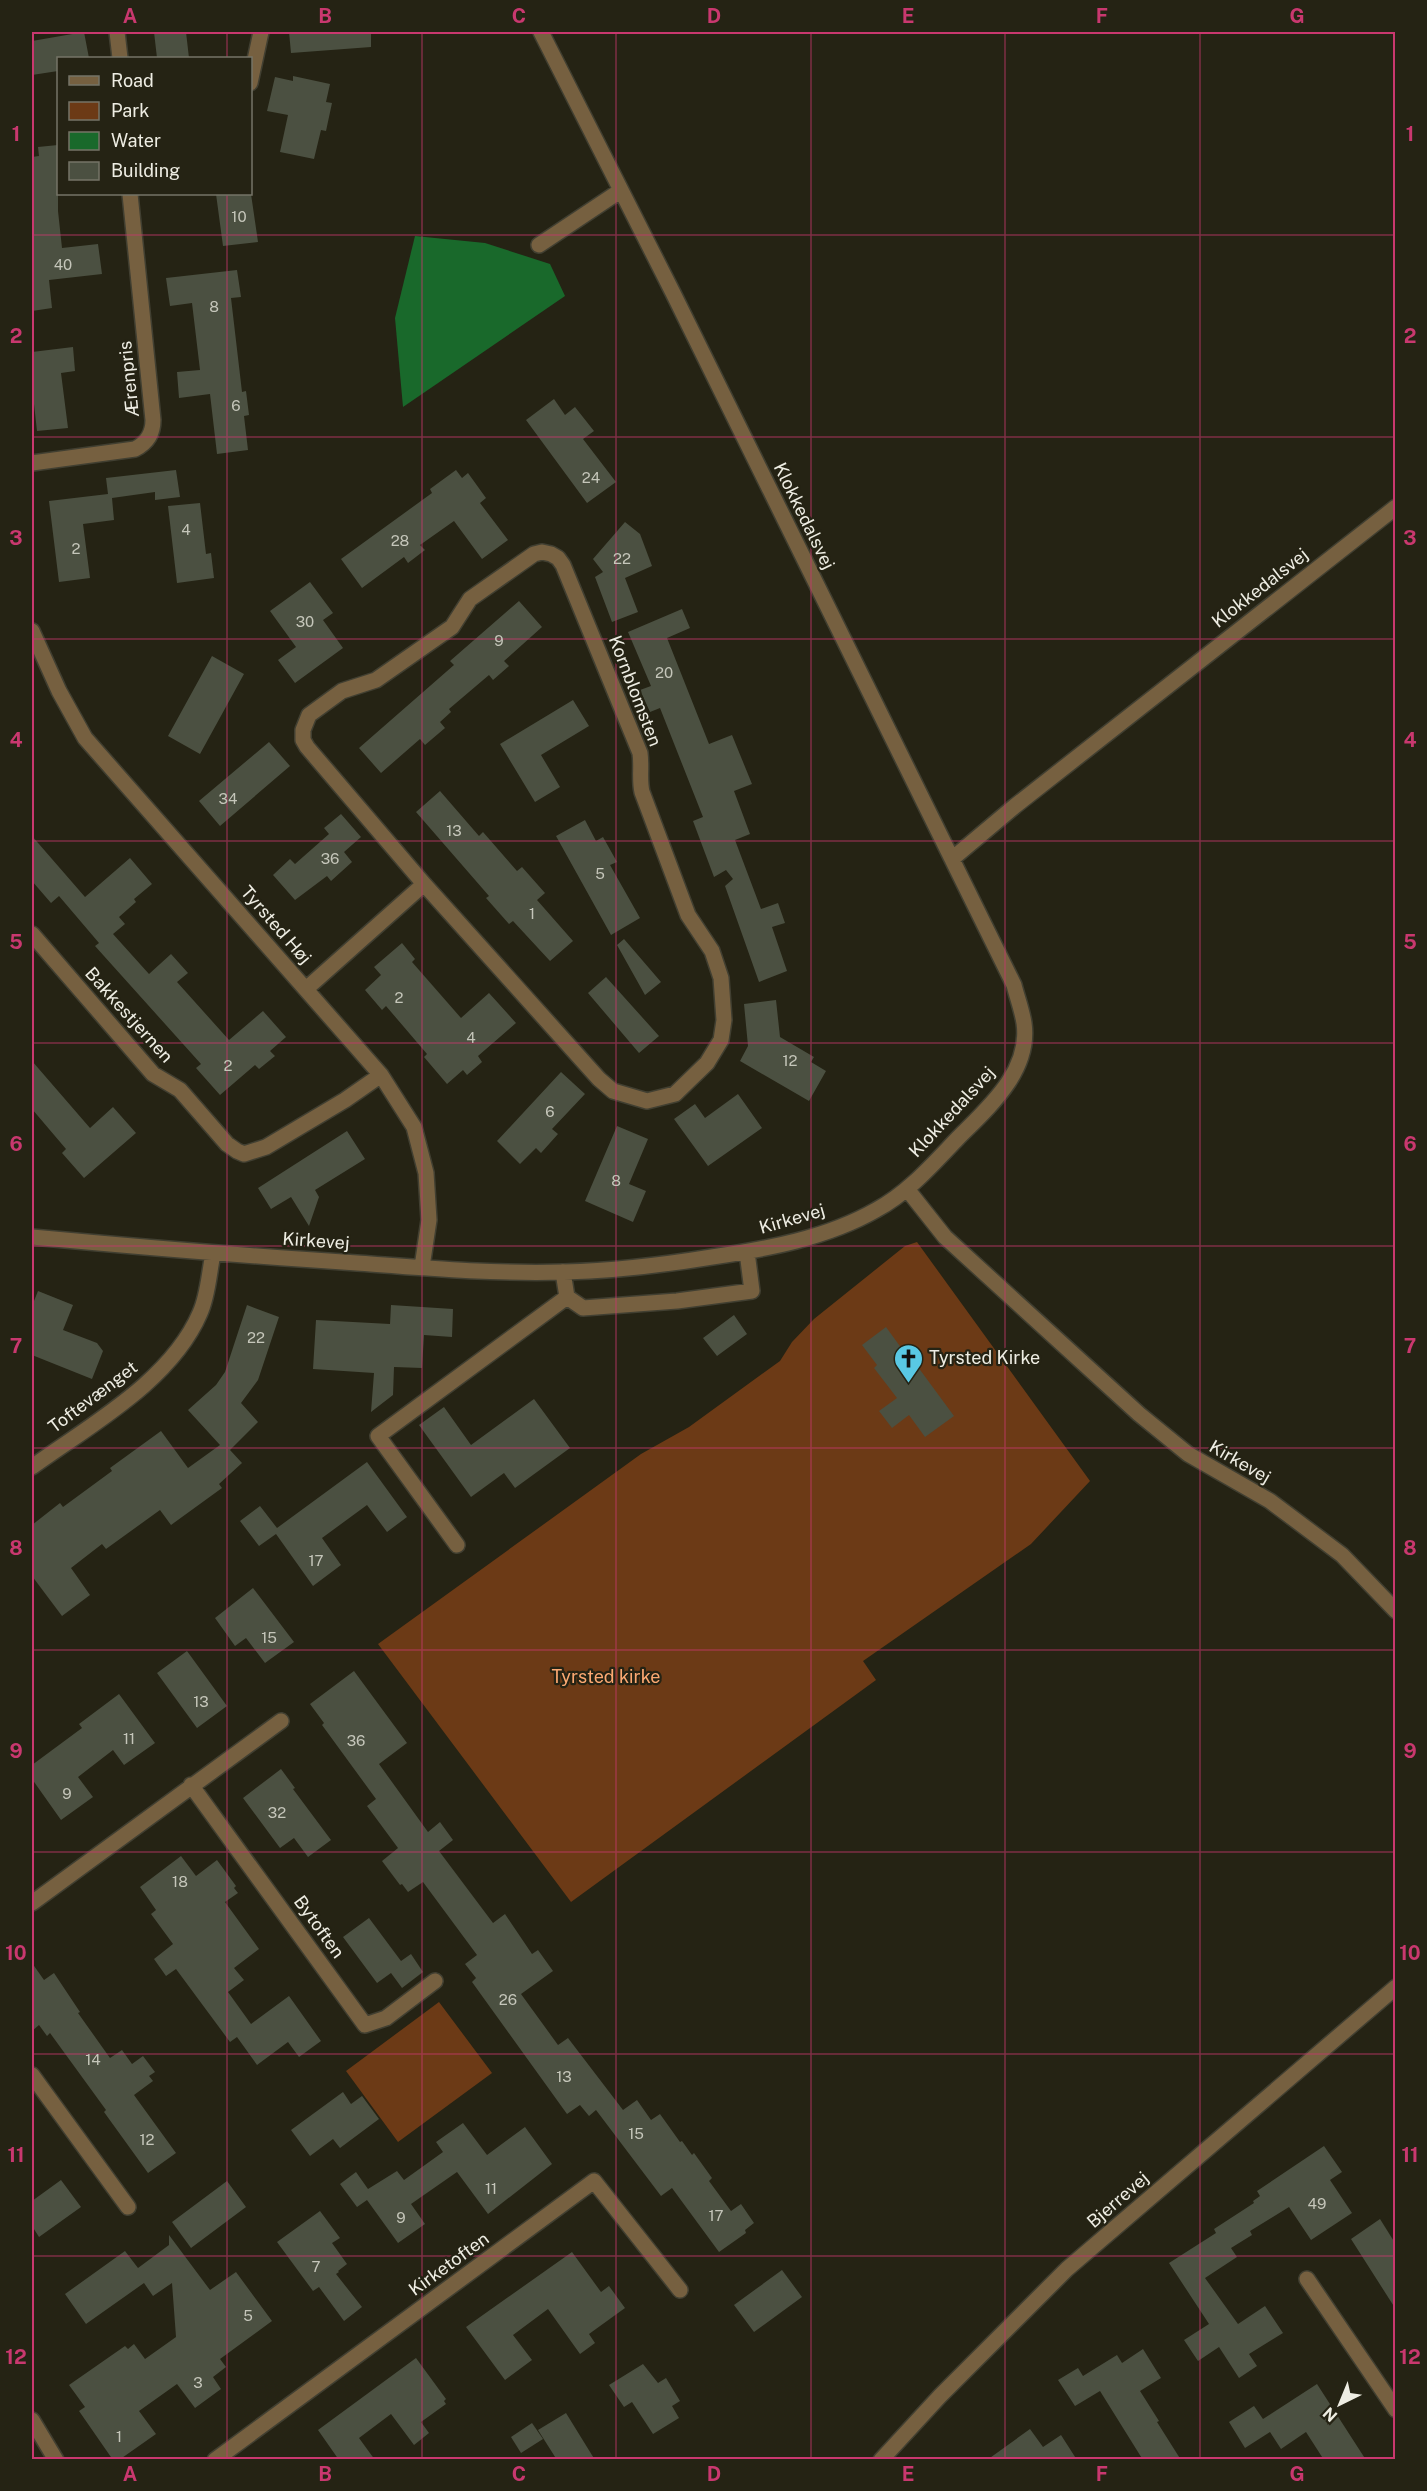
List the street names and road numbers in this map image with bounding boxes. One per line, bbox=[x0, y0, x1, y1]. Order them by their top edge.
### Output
street label: Ærenpris bbox=[114, 340, 143, 418]
street label: Klokkedalsvej bbox=[770, 459, 839, 573]
street label: Klokkedalsvej bbox=[1207, 544, 1312, 632]
street label: Kornblomsten bbox=[605, 632, 666, 749]
street label: Tyrsted Høj bbox=[237, 881, 316, 968]
street label: Bakkestjernen bbox=[81, 963, 178, 1067]
street label: Klokkedalsvej bbox=[904, 1062, 999, 1161]
street label: Kirkevej bbox=[757, 1199, 827, 1238]
street label: Kirkevej bbox=[282, 1228, 350, 1253]
street label: Toftevænget bbox=[44, 1356, 141, 1437]
street label: Kirkevej bbox=[1206, 1436, 1275, 1488]
street label: Bytoften bbox=[290, 1891, 349, 1962]
street label: Bjerrevej bbox=[1083, 2167, 1153, 2232]
street label: Kirketoften bbox=[405, 2228, 493, 2300]

